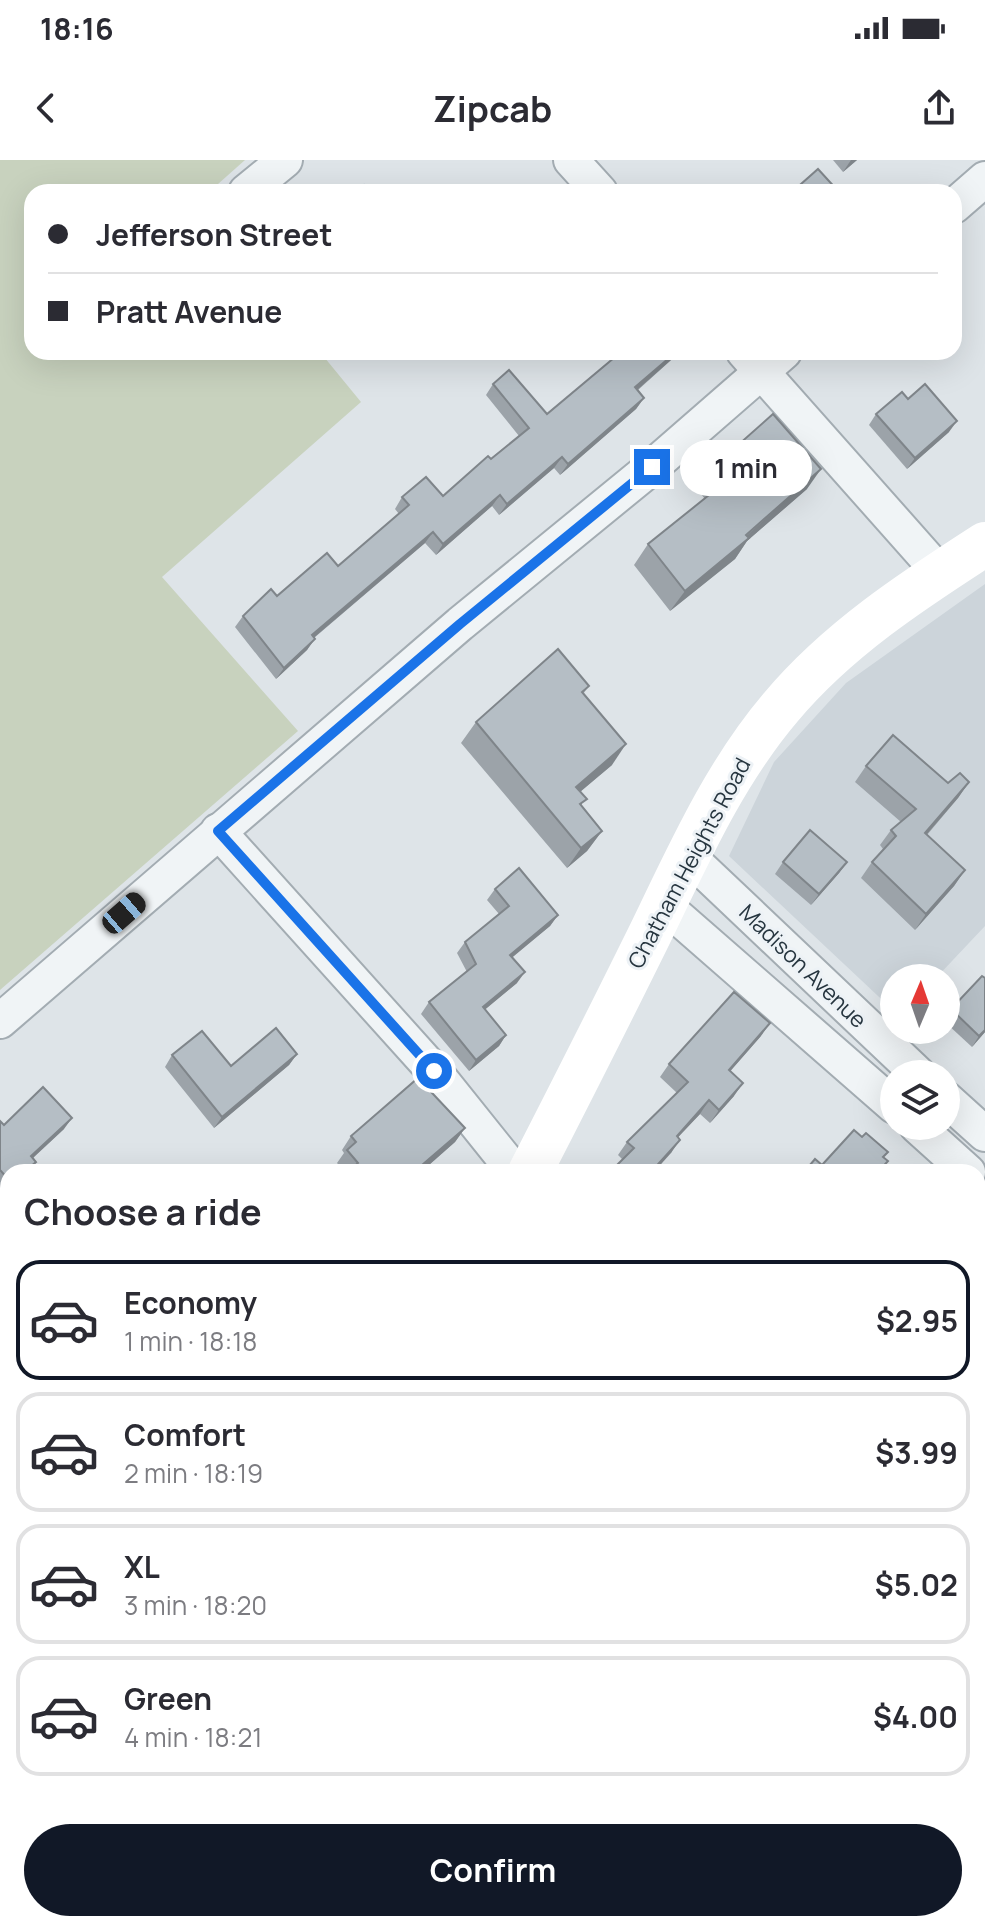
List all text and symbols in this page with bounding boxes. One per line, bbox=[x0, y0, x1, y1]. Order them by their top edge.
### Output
text: 18:16 bbox=[40, 8, 114, 49]
text: Zipcab bbox=[433, 84, 552, 133]
icon: back bbox=[24, 86, 68, 130]
icon: share bbox=[917, 86, 961, 130]
text: Jefferson Street bbox=[96, 214, 332, 255]
text: Pratt Avenue bbox=[96, 291, 282, 332]
callout: 1 min bbox=[680, 439, 812, 495]
route end bbox=[634, 449, 670, 485]
text: 1 min bbox=[714, 450, 778, 486]
street label: Chatham Heights Road bbox=[621, 753, 757, 973]
car bbox=[98, 888, 150, 938]
street label: Madison Avenue bbox=[733, 897, 873, 1035]
north arrow bbox=[880, 964, 960, 1044]
map controls bbox=[880, 964, 960, 1140]
route start bbox=[416, 1053, 452, 1089]
button: layers bbox=[880, 1060, 960, 1140]
text: Choose a ride bbox=[24, 1187, 262, 1236]
text: Economy bbox=[124, 1282, 257, 1323]
icon: car bbox=[28, 1284, 100, 1356]
text: $2.95 bbox=[876, 1300, 958, 1341]
text: 1 min · 18:18 bbox=[124, 1323, 257, 1359]
text: Comfort bbox=[124, 1414, 246, 1455]
icon: car bbox=[28, 1416, 100, 1488]
text: $3.99 bbox=[875, 1432, 958, 1473]
text: 2 min · 18:19 bbox=[124, 1455, 263, 1491]
text: XL bbox=[124, 1546, 160, 1587]
icon: car bbox=[28, 1548, 100, 1620]
text: $5.02 bbox=[875, 1564, 958, 1605]
text: 3 min · 18:20 bbox=[124, 1587, 267, 1623]
text: Green bbox=[124, 1678, 212, 1719]
icon: car bbox=[28, 1680, 100, 1752]
text: $4.00 bbox=[873, 1696, 958, 1737]
text: 4 min · 18:21 bbox=[124, 1719, 262, 1755]
button: Confirm bbox=[24, 1824, 962, 1916]

